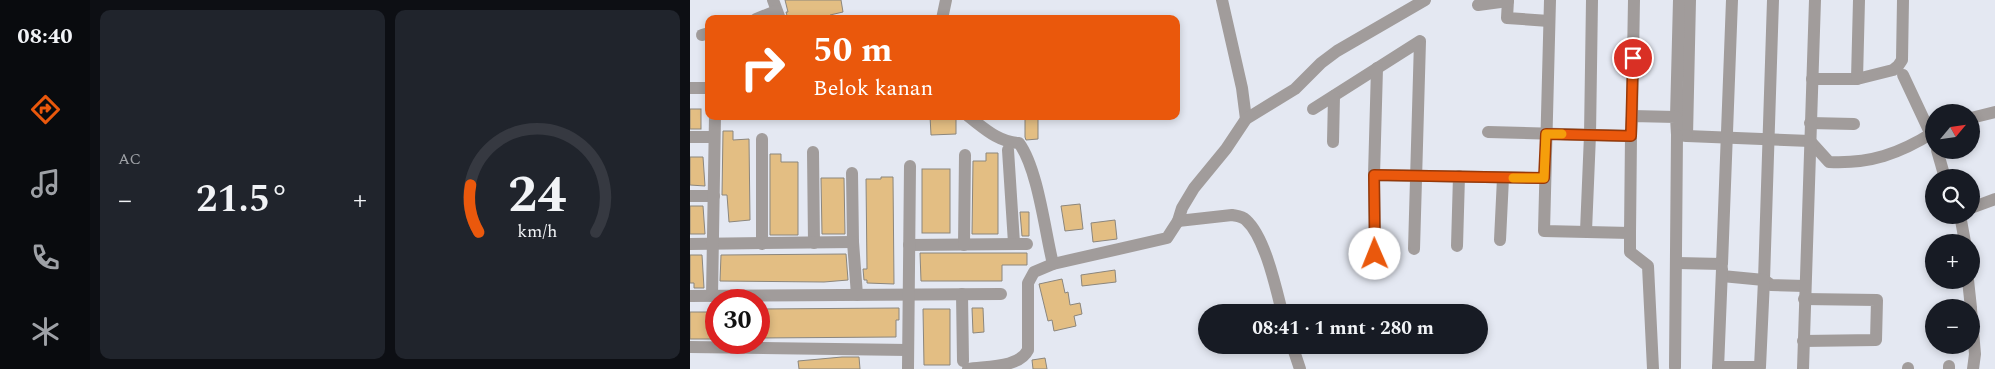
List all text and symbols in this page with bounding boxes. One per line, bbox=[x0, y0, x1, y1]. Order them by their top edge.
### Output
text: 08:40 bbox=[17, 20, 73, 53]
text: 50 m bbox=[813, 24, 893, 77]
icon: right bbox=[730, 35, 795, 100]
pin bbox=[1612, 37, 1654, 79]
icon: arrive bbox=[1619, 44, 1647, 72]
text: Belok kanan bbox=[813, 72, 933, 105]
icon: directions bbox=[28, 92, 63, 127]
north arrow bbox=[1925, 104, 1980, 159]
map controls bbox=[1925, 104, 1980, 354]
text: AC bbox=[118, 147, 141, 171]
text: 24 bbox=[508, 156, 567, 235]
icon: music bbox=[28, 166, 63, 201]
button: search bbox=[1925, 169, 1980, 224]
text: 21.5° bbox=[196, 171, 289, 229]
text: − bbox=[118, 179, 132, 222]
text: + bbox=[353, 179, 367, 222]
text: km/h bbox=[517, 218, 558, 245]
position arrow bbox=[1348, 227, 1400, 279]
button: + bbox=[1925, 234, 1980, 289]
icon: phone bbox=[28, 240, 63, 275]
speed limit sign: 30 bbox=[705, 289, 770, 354]
button: − bbox=[1925, 299, 1980, 354]
icon: climate bbox=[28, 314, 63, 349]
text: 08:41 · 1 mnt · 280 m bbox=[1252, 314, 1434, 343]

